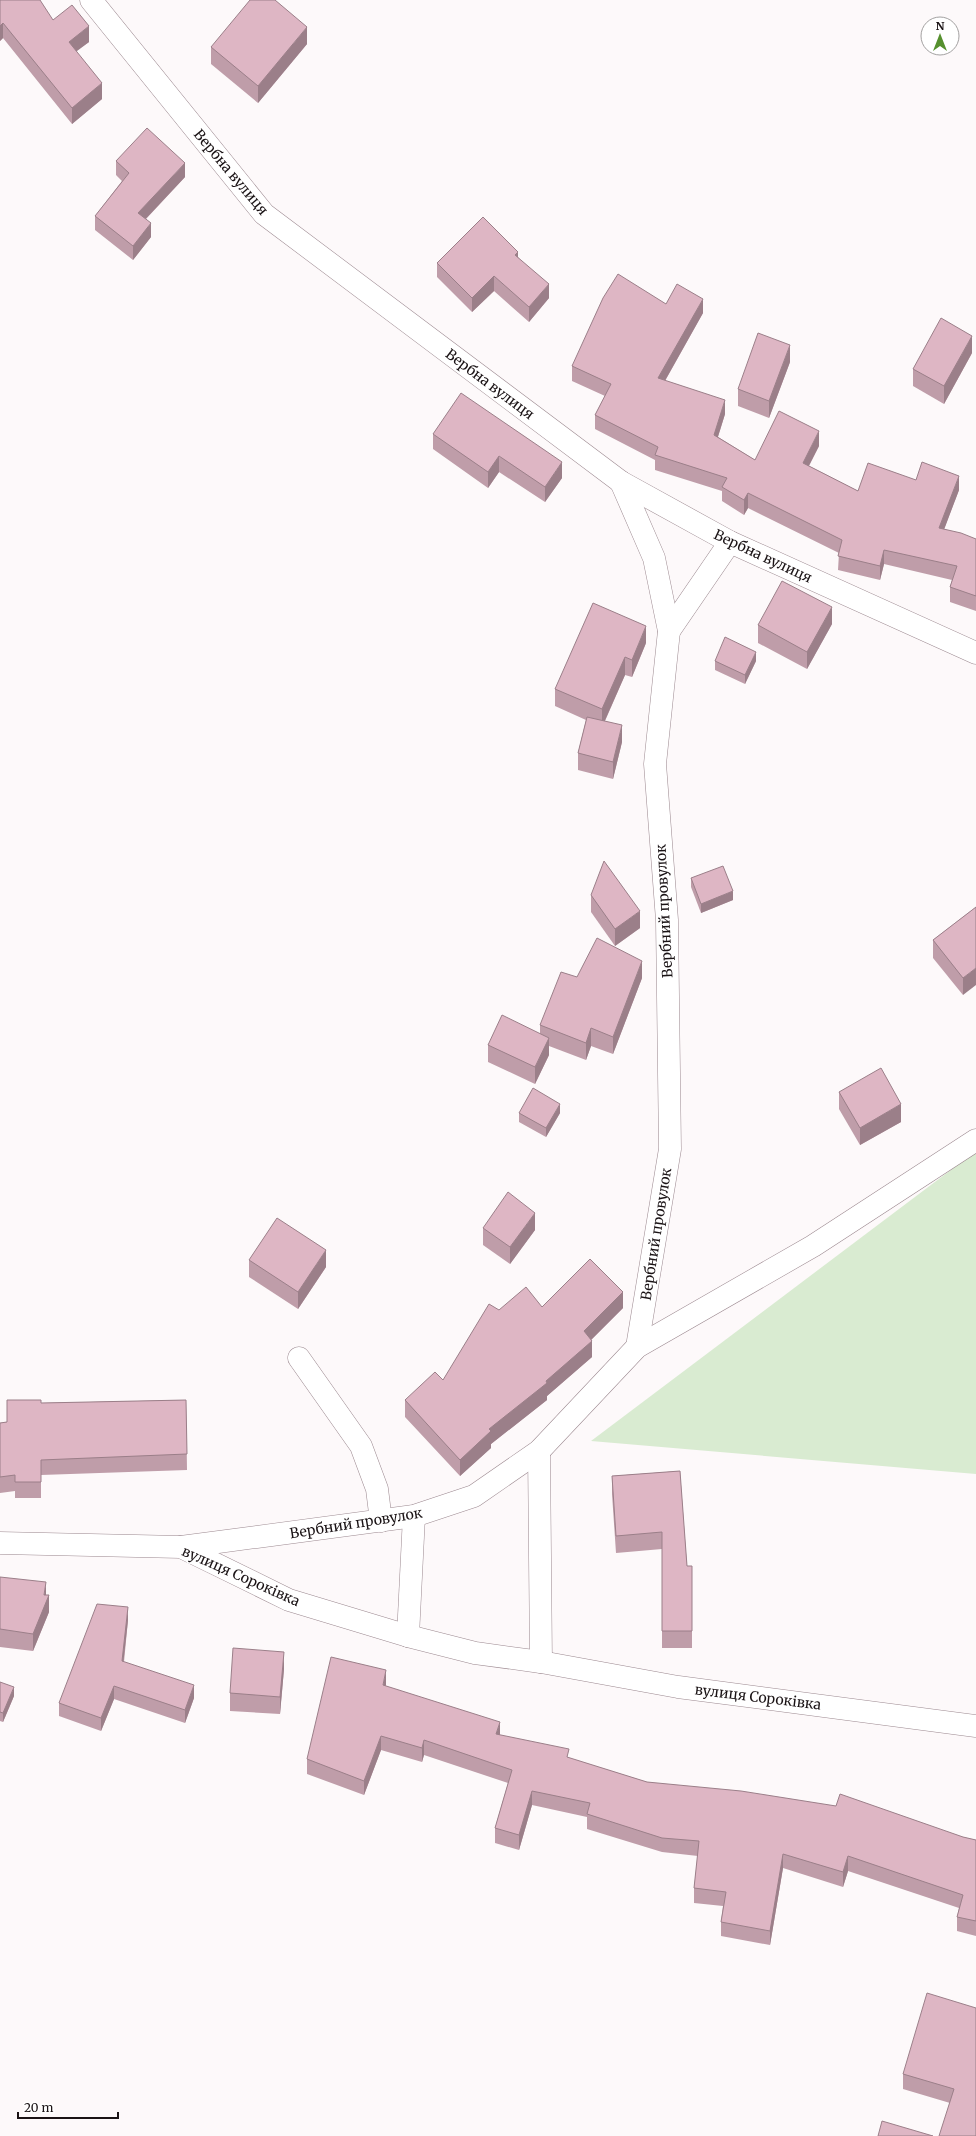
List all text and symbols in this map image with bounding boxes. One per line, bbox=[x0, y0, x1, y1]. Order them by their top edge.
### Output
north arrow bbox=[920, 16, 960, 56]
text: N bbox=[936, 19, 945, 33]
street label: Вербна вулиця bbox=[190, 125, 272, 219]
street label: Вербна вулиця bbox=[442, 345, 538, 423]
street label: Вербна вулиця bbox=[711, 525, 815, 587]
street label: Вербний провулок bbox=[652, 844, 676, 978]
street label: Вербний провулок bbox=[637, 1166, 675, 1302]
street label: Вербний провулок bbox=[288, 1504, 424, 1542]
street label: вулиця Сороківка bbox=[179, 1542, 303, 1610]
street label: вулиця Сороківка bbox=[694, 1680, 823, 1714]
scale bar bbox=[18, 2094, 118, 2120]
text: 20 m bbox=[24, 2100, 53, 2115]

